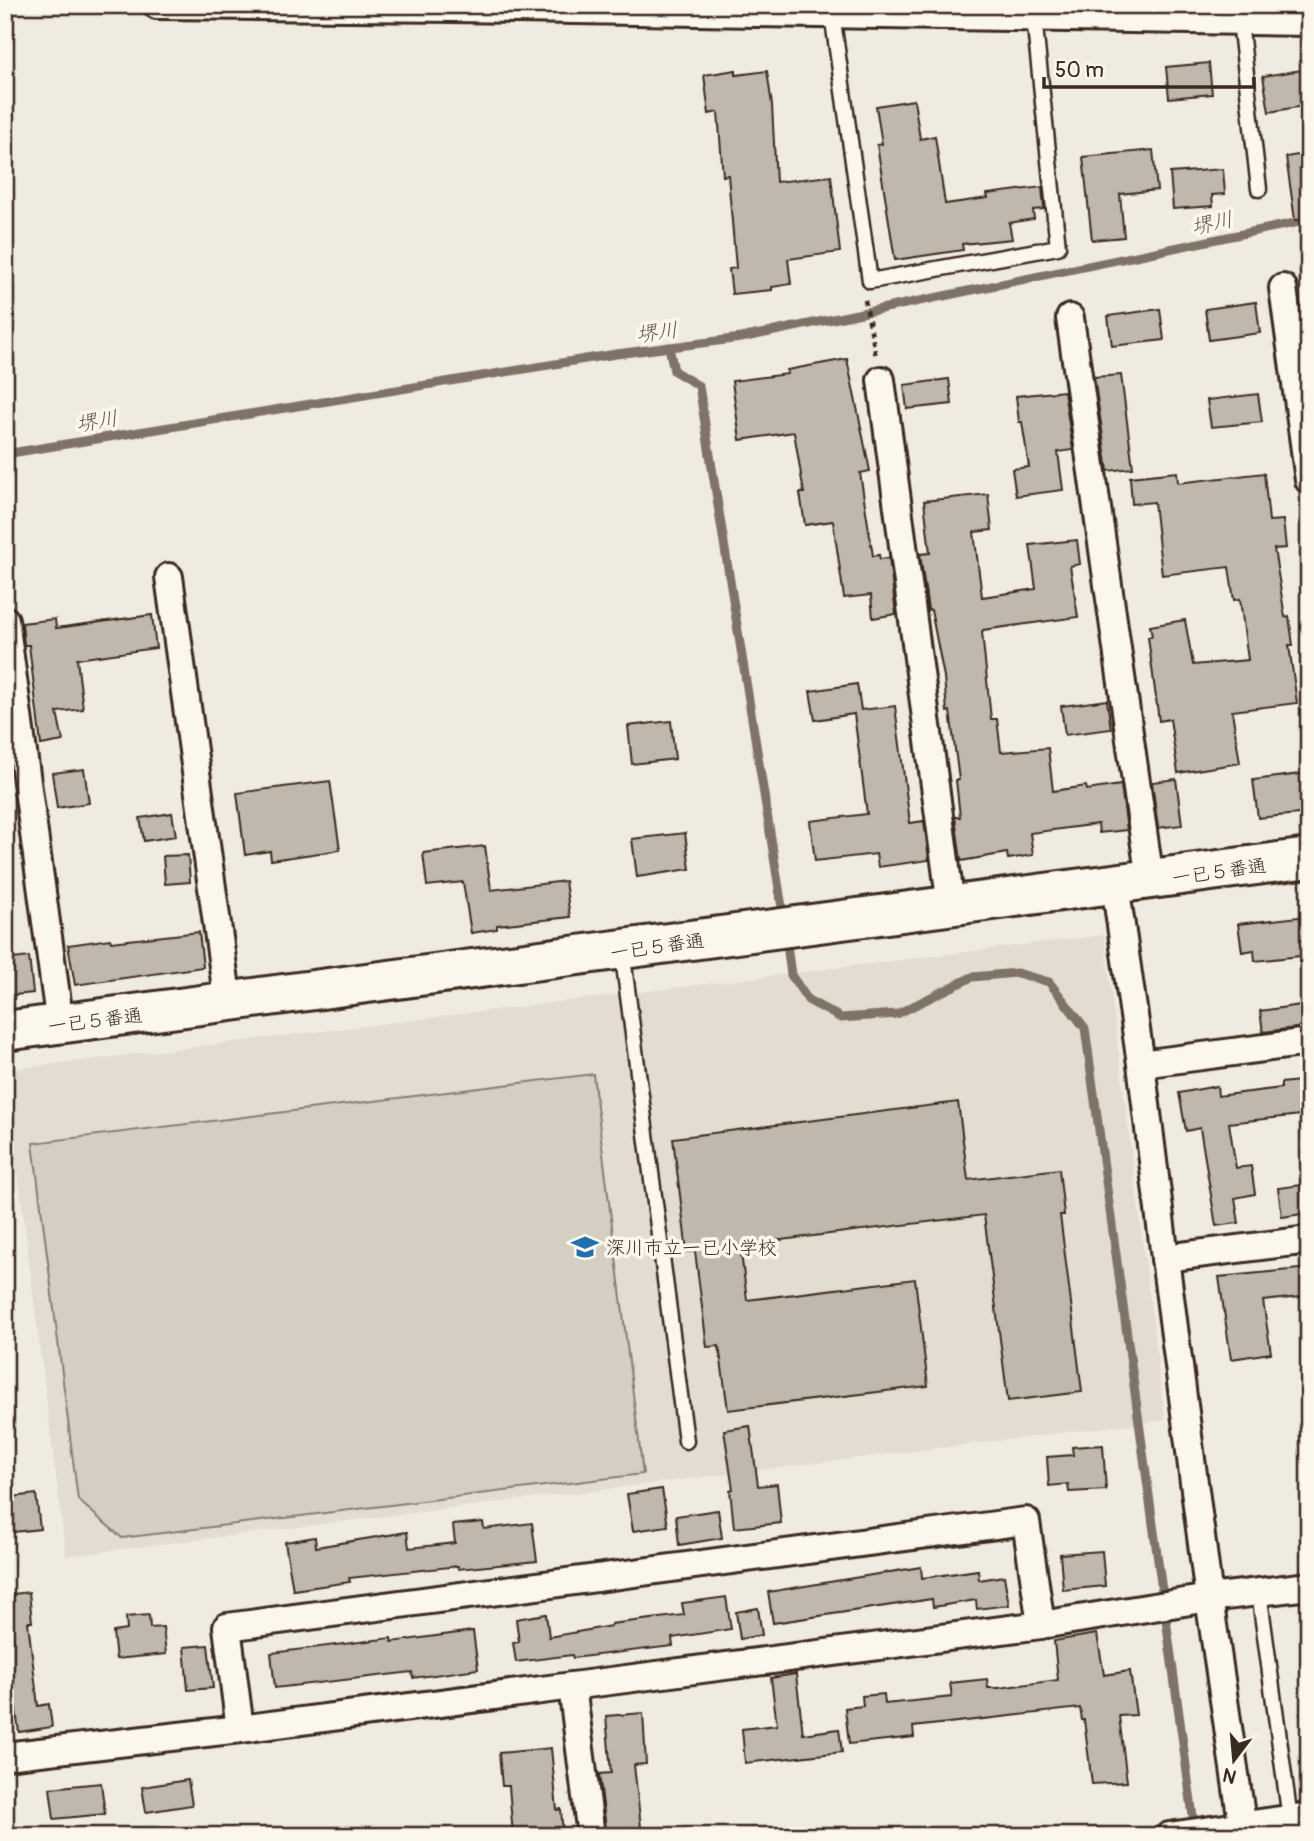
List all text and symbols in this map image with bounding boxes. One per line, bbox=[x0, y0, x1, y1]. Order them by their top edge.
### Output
scale bar bbox=[1044, 46, 1254, 90]
text: 50 m bbox=[1055, 57, 1104, 84]
water label: 堺川 bbox=[1189, 206, 1235, 241]
water label: 堺川 bbox=[635, 317, 680, 348]
water label: 堺川 bbox=[74, 405, 120, 438]
street label: 一已５番通 bbox=[1170, 853, 1268, 890]
street label: 一已５番通 bbox=[608, 928, 706, 965]
street label: 一已５番通 bbox=[47, 1003, 144, 1039]
school or university icon: 深川市立一已小学校 bbox=[570, 1232, 600, 1262]
place label: 深川市立一已小学校 bbox=[606, 1236, 777, 1260]
north arrow bbox=[1198, 1726, 1268, 1796]
text: N bbox=[1220, 1762, 1239, 1789]

